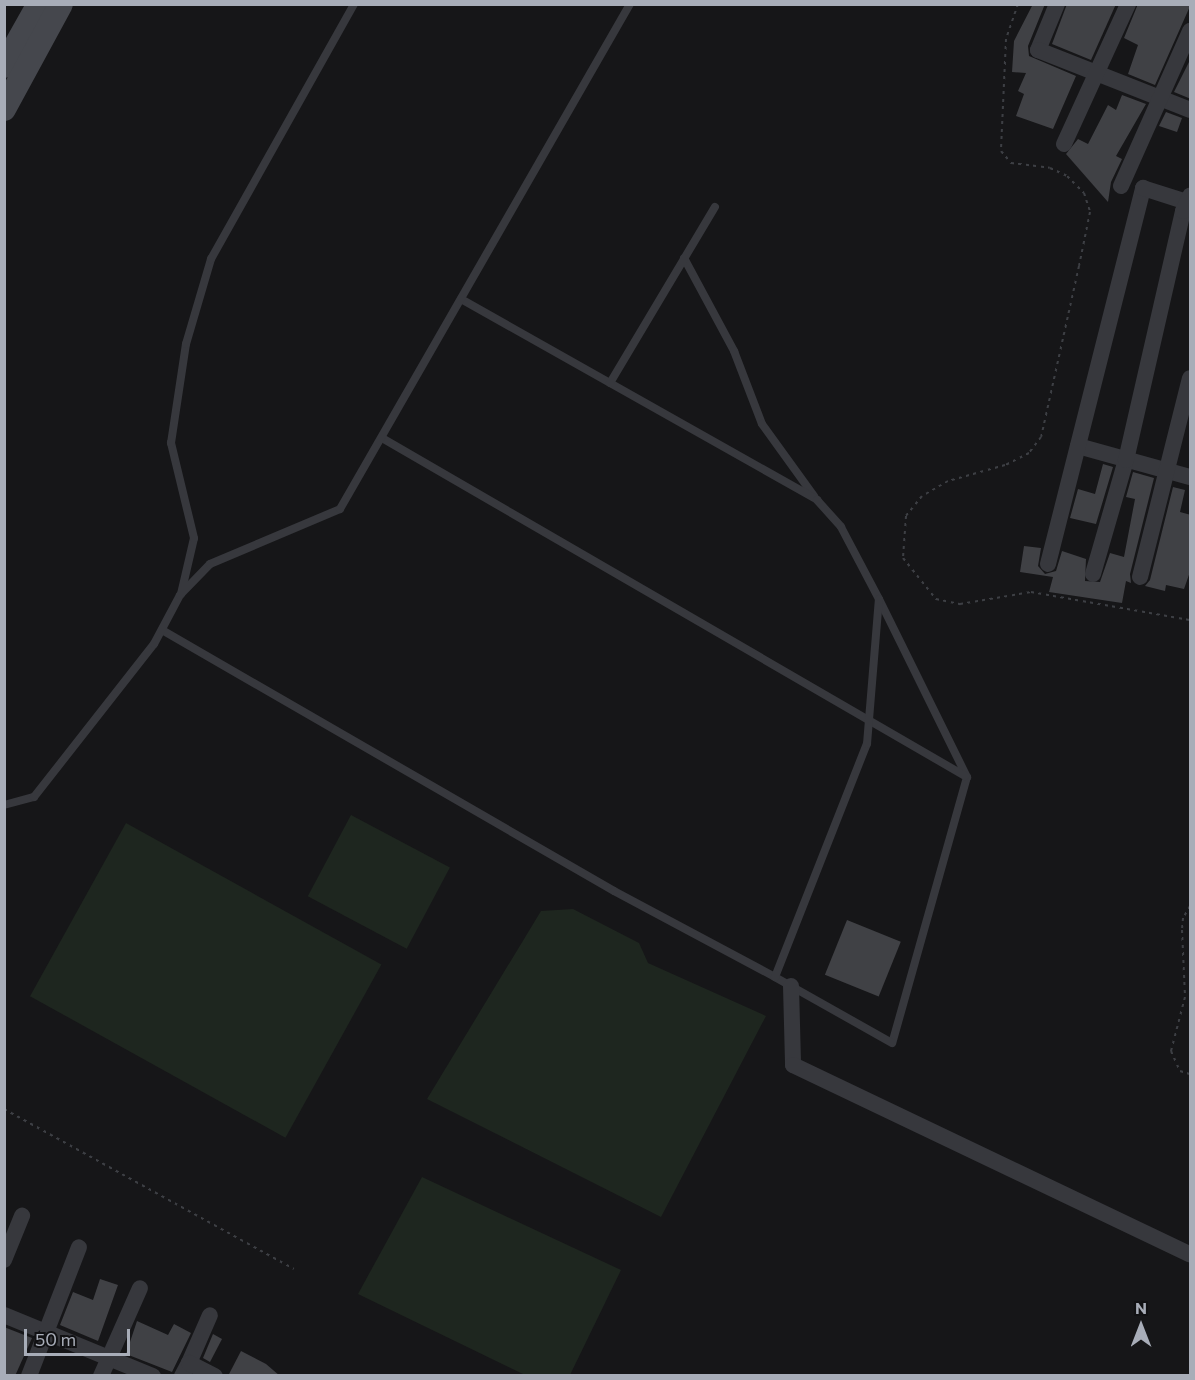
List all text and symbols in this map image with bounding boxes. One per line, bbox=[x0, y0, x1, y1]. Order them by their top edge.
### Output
north arrow bbox=[1111, 1296, 1171, 1356]
text: N bbox=[1135, 1298, 1147, 1317]
scale bar bbox=[27, 1317, 134, 1355]
text: 50 m bbox=[35, 1328, 76, 1350]

